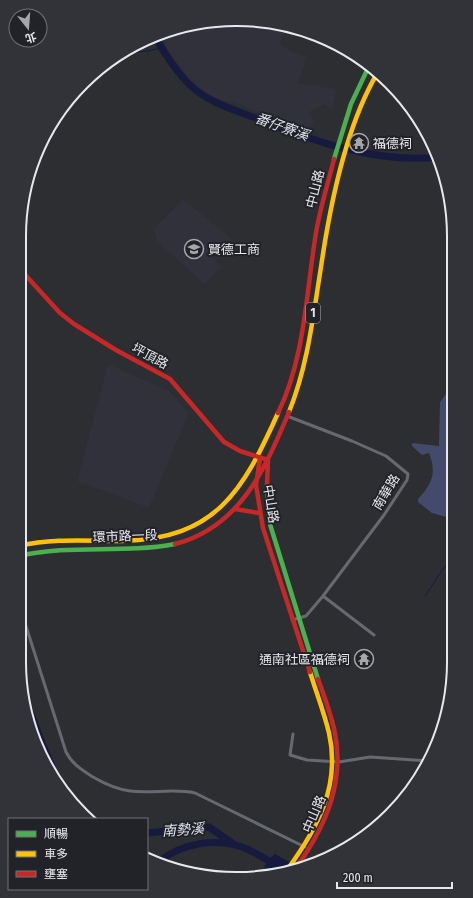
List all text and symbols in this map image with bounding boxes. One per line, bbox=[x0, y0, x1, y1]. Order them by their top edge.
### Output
north arrow bbox=[8, 8, 48, 48]
text: 北 bbox=[24, 29, 38, 45]
water label: 番仔寮溪 bbox=[253, 109, 313, 145]
temple icon: 福德祠 bbox=[348, 132, 370, 154]
place label: 福德祠 bbox=[373, 136, 412, 151]
street label: 中山路 bbox=[303, 168, 327, 210]
school or university icon: 賢德工商 bbox=[183, 238, 205, 260]
place label: 賢德工商 bbox=[208, 242, 260, 257]
road number: 1 bbox=[306, 303, 320, 323]
street label: 坪頂路 bbox=[129, 340, 171, 372]
street label: 南華路 bbox=[370, 471, 402, 513]
street label: 中山路 bbox=[261, 484, 281, 524]
street label: 環市路一段 bbox=[92, 527, 158, 545]
temple icon: 通南社區福德祠 bbox=[353, 648, 375, 670]
place label: 通南社區福德祠 bbox=[259, 652, 350, 667]
street label: 中山路 bbox=[299, 793, 329, 835]
legend bbox=[8, 818, 148, 890]
water label: 南勢溪 bbox=[161, 820, 207, 840]
text: 順暢 bbox=[44, 827, 68, 841]
text: 車多 bbox=[44, 847, 68, 861]
scale bar bbox=[337, 864, 452, 890]
text: 壅塞 bbox=[44, 867, 68, 881]
text: 200 m bbox=[343, 871, 373, 885]

